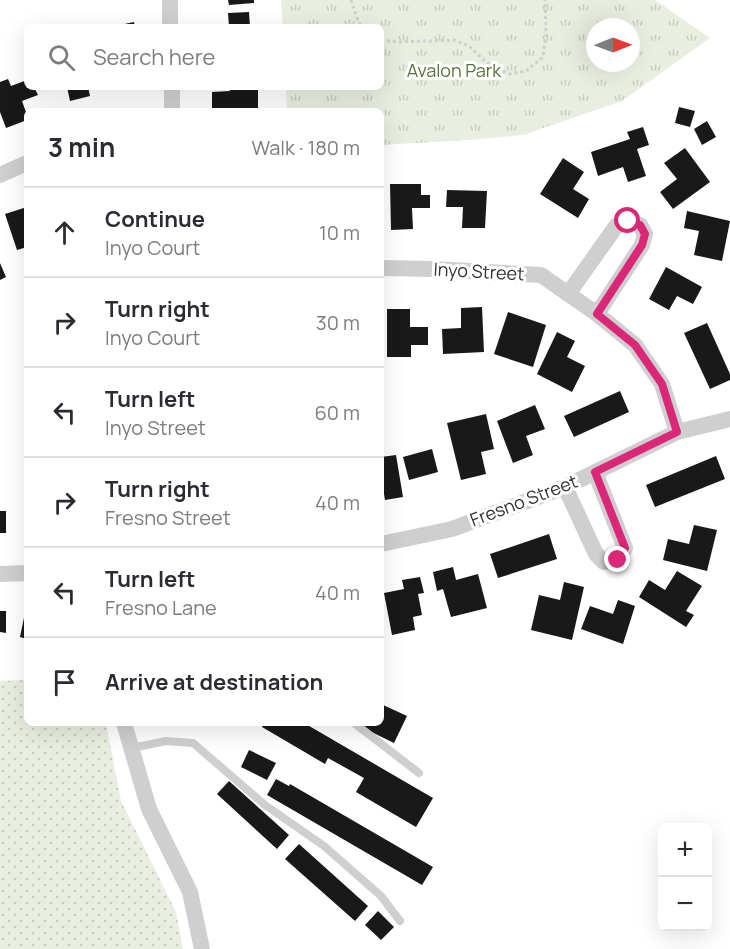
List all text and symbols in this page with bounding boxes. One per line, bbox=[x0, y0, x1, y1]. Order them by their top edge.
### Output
north arrow bbox=[586, 18, 640, 72]
search box bbox=[24, 24, 384, 90]
icon: search bbox=[45, 41, 78, 74]
text: Search here bbox=[93, 42, 215, 72]
park label: Avalon Park bbox=[407, 58, 502, 82]
text: 3 min bbox=[48, 129, 115, 165]
text: Walk · 180 m bbox=[251, 134, 360, 161]
text: Continue bbox=[105, 204, 205, 234]
route start bbox=[614, 207, 640, 233]
icon: ahead bbox=[48, 216, 81, 249]
text: 10 m bbox=[319, 219, 360, 246]
text: Inyo Court bbox=[105, 234, 200, 261]
street label: Inyo Street bbox=[433, 257, 525, 285]
text: Turn right bbox=[105, 294, 210, 324]
icon: right bbox=[48, 306, 81, 339]
text: 30 m bbox=[316, 309, 360, 336]
text: Inyo Court bbox=[105, 324, 200, 351]
text: Turn left bbox=[105, 384, 195, 414]
icon: left bbox=[48, 396, 81, 429]
text: 60 m bbox=[314, 399, 360, 426]
text: Inyo Street bbox=[105, 414, 206, 441]
street label: Fresno Street bbox=[467, 469, 581, 532]
text: Turn right bbox=[105, 474, 210, 504]
icon: right bbox=[48, 486, 81, 519]
text: 40 m bbox=[315, 489, 360, 516]
text: Fresno Street bbox=[105, 504, 231, 531]
route end bbox=[604, 546, 630, 572]
text: Turn left bbox=[105, 564, 195, 594]
icon: left bbox=[48, 576, 81, 609]
text: 40 m bbox=[315, 579, 360, 606]
text: Fresno Lane bbox=[105, 594, 217, 621]
icon: arrive bbox=[48, 666, 81, 699]
text: Arrive at destination bbox=[105, 667, 323, 697]
map controls bbox=[658, 823, 712, 931]
button: + bbox=[658, 823, 712, 877]
button: − bbox=[658, 877, 712, 931]

